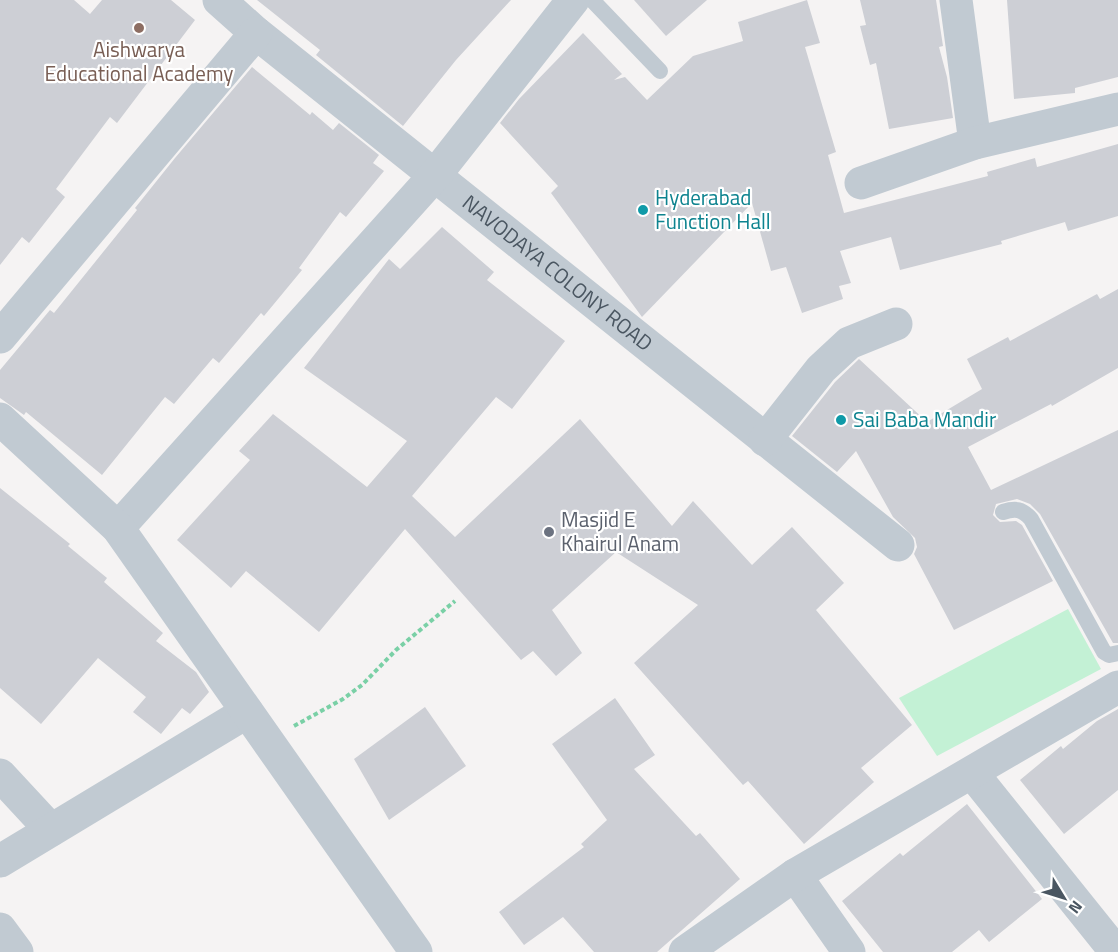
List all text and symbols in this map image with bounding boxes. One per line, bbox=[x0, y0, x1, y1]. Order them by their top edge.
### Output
marker: Aishwarya Educational Academy bbox=[132, 21, 146, 35]
place label: Aishwarya Educational Academy bbox=[44, 33, 234, 89]
place label: Hyderabad Function Hall bbox=[655, 181, 771, 237]
street label: NAVODAYA COLONY ROAD bbox=[456, 187, 660, 358]
marker: Hyderabad Function Hall bbox=[636, 203, 650, 217]
place label: Sai Baba Mandir bbox=[853, 403, 996, 435]
marker: Sai Baba Mandir bbox=[834, 413, 848, 427]
place label: Masjid E Khairul Anam bbox=[561, 503, 679, 559]
marker: Masjid E Khairul Anam bbox=[542, 525, 556, 539]
north arrow bbox=[1034, 868, 1094, 928]
text: N bbox=[1063, 895, 1089, 919]

